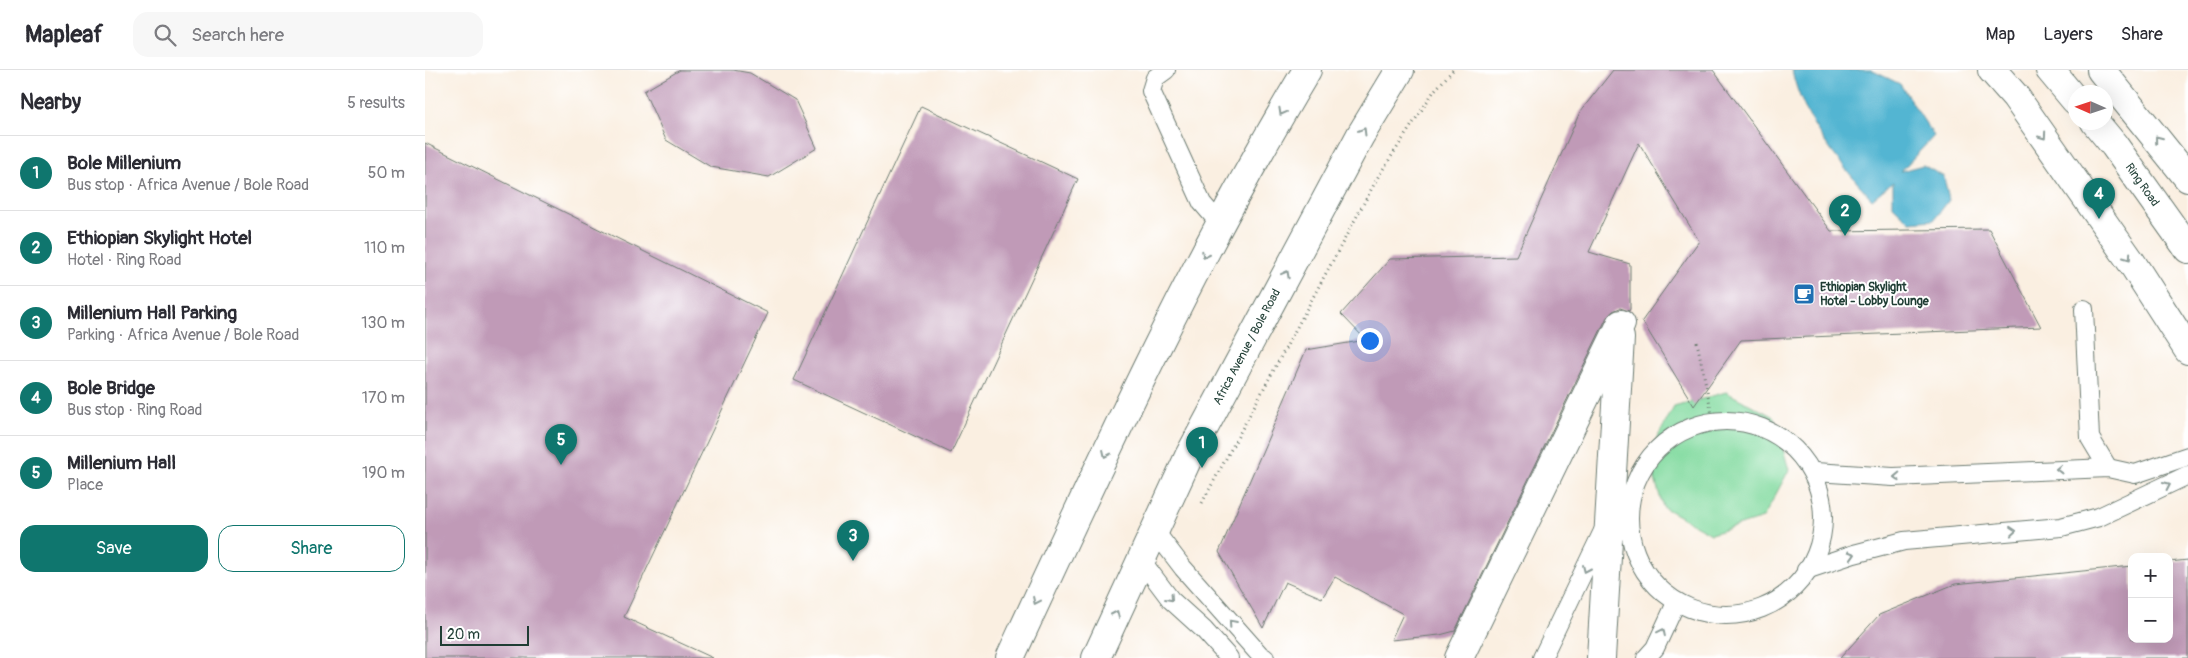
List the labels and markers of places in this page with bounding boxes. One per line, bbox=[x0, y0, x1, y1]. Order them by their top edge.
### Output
pin: 4 bbox=[2083, 178, 2115, 219]
pin: 2 bbox=[1829, 195, 1861, 236]
place label: Ethiopian Skylight Hotel - Lobby Lounge bbox=[1820, 280, 1930, 309]
cafe icon: Ethiopian Skylight Hotel - Lobby Lounge bbox=[1792, 282, 1816, 306]
pin: 5 bbox=[545, 424, 577, 465]
pin: 1 bbox=[1186, 427, 1218, 468]
pin: 3 bbox=[837, 520, 869, 561]

